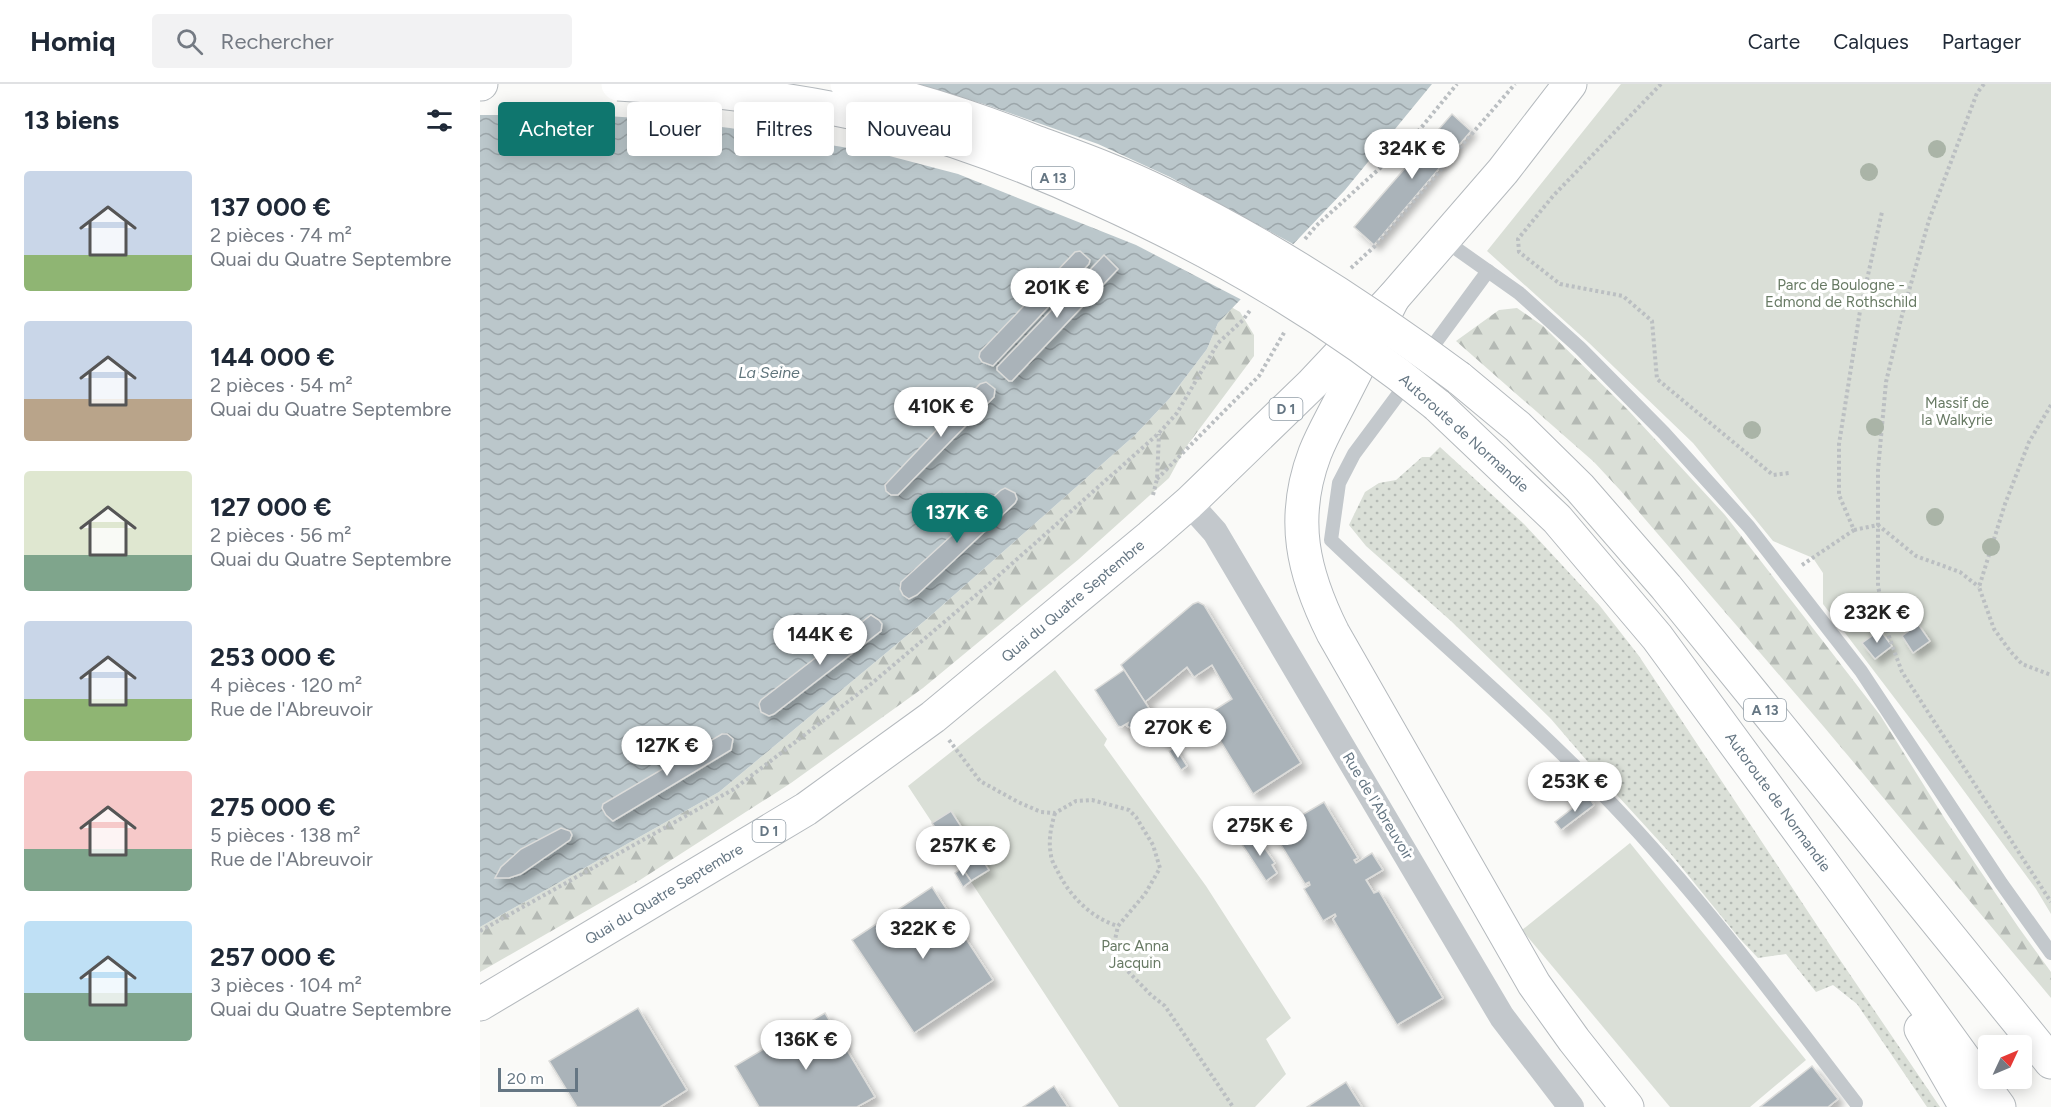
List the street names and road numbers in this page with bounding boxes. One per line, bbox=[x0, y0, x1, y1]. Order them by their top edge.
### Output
road number: A 13 bbox=[1032, 167, 1074, 189]
street label: Autoroute de Normandie bbox=[1396, 370, 1532, 496]
road number: D 1 bbox=[1270, 398, 1302, 420]
street label: Quai du Quatre Septembre bbox=[998, 536, 1148, 666]
road number: A 13 bbox=[1744, 699, 1786, 721]
street label: Autoroute de Normandie bbox=[1721, 729, 1835, 875]
street label: Rue de l'Abreuvoir bbox=[1339, 749, 1417, 863]
road number: D 1 bbox=[752, 820, 786, 842]
street label: Quai du Quatre Septembre bbox=[582, 840, 746, 948]

